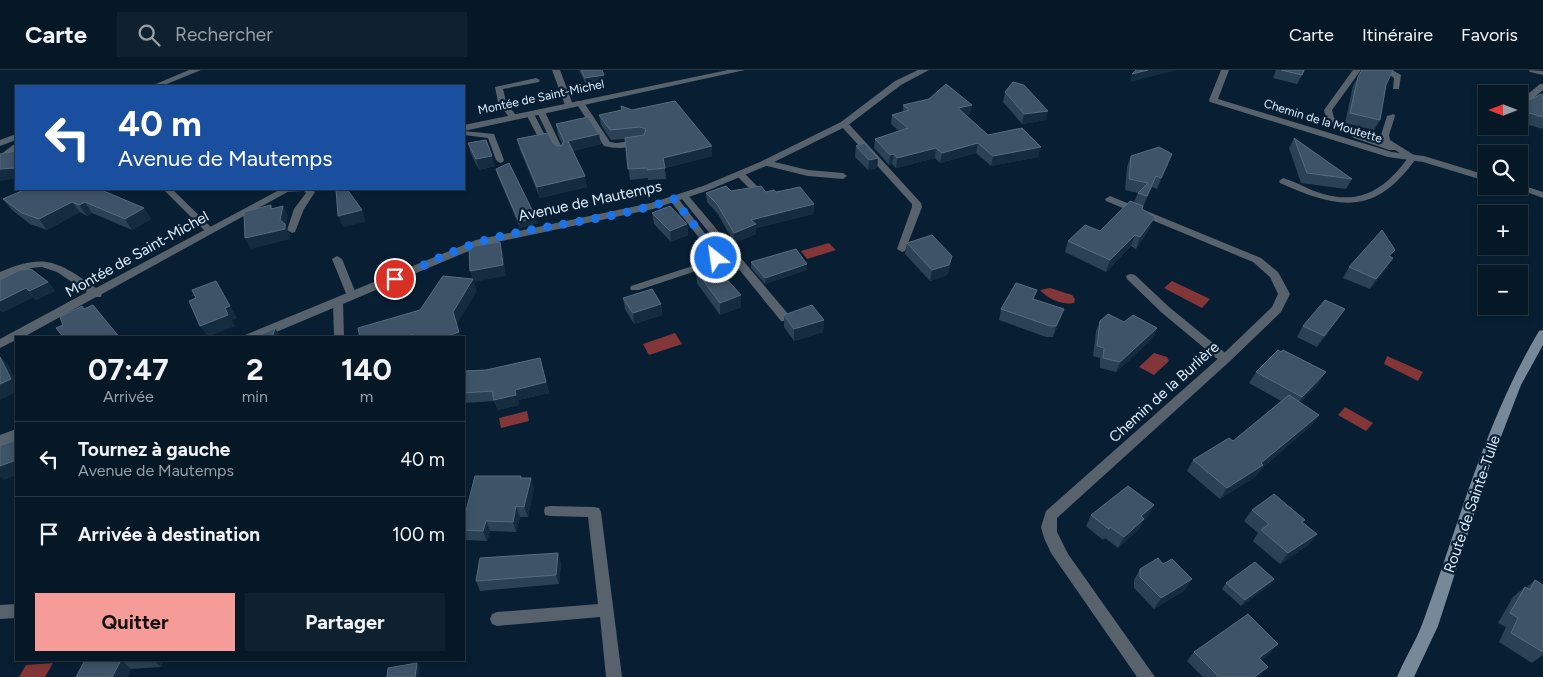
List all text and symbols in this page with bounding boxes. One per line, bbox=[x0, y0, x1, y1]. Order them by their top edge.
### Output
search box bbox=[117, 12, 467, 57]
text: Carte bbox=[25, 20, 87, 49]
icon: search bbox=[135, 21, 163, 49]
text: Rechercher bbox=[175, 23, 273, 46]
text: Carte bbox=[1289, 24, 1334, 46]
text: Itinéraire bbox=[1362, 24, 1433, 46]
text: Favoris bbox=[1461, 24, 1518, 46]
street label: Montée de Saint-Michel bbox=[477, 77, 605, 117]
north arrow bbox=[1478, 85, 1528, 135]
map controls bbox=[1478, 85, 1528, 315]
street label: Chemin de la Moutette bbox=[1262, 96, 1384, 146]
text: 40 m bbox=[118, 103, 202, 145]
icon: left bbox=[35, 105, 100, 170]
text: Avenue de Mautemps bbox=[118, 145, 333, 172]
button: search bbox=[1478, 145, 1528, 195]
street label: Avenue de Mautemps bbox=[517, 177, 663, 225]
button: + bbox=[1478, 205, 1528, 255]
street label: Montée de Saint-Michel bbox=[62, 207, 212, 301]
position arrow bbox=[689, 231, 741, 283]
pin bbox=[374, 258, 416, 300]
icon: arrive bbox=[381, 265, 409, 293]
button: − bbox=[1478, 265, 1528, 315]
street label: Chemin de la Burlière bbox=[1105, 338, 1223, 446]
text: 07:47 bbox=[88, 351, 169, 388]
text: 2 bbox=[246, 351, 264, 388]
text: 140 bbox=[341, 351, 392, 388]
text: Arrivée bbox=[103, 387, 154, 406]
text: min bbox=[242, 387, 268, 406]
text: m bbox=[360, 387, 373, 406]
street label: Route de Sainte-Tulle bbox=[1440, 433, 1504, 575]
text: Tournez à gauche bbox=[78, 438, 230, 461]
icon: left bbox=[35, 445, 63, 473]
text: 40 m bbox=[400, 448, 445, 471]
text: Avenue de Mautemps bbox=[78, 461, 234, 480]
icon: arrive bbox=[35, 520, 63, 548]
text: Arrivée à destination bbox=[78, 523, 260, 546]
text: 100 m bbox=[392, 523, 445, 546]
button: Quitter bbox=[35, 593, 235, 651]
button: Partager bbox=[245, 593, 445, 651]

